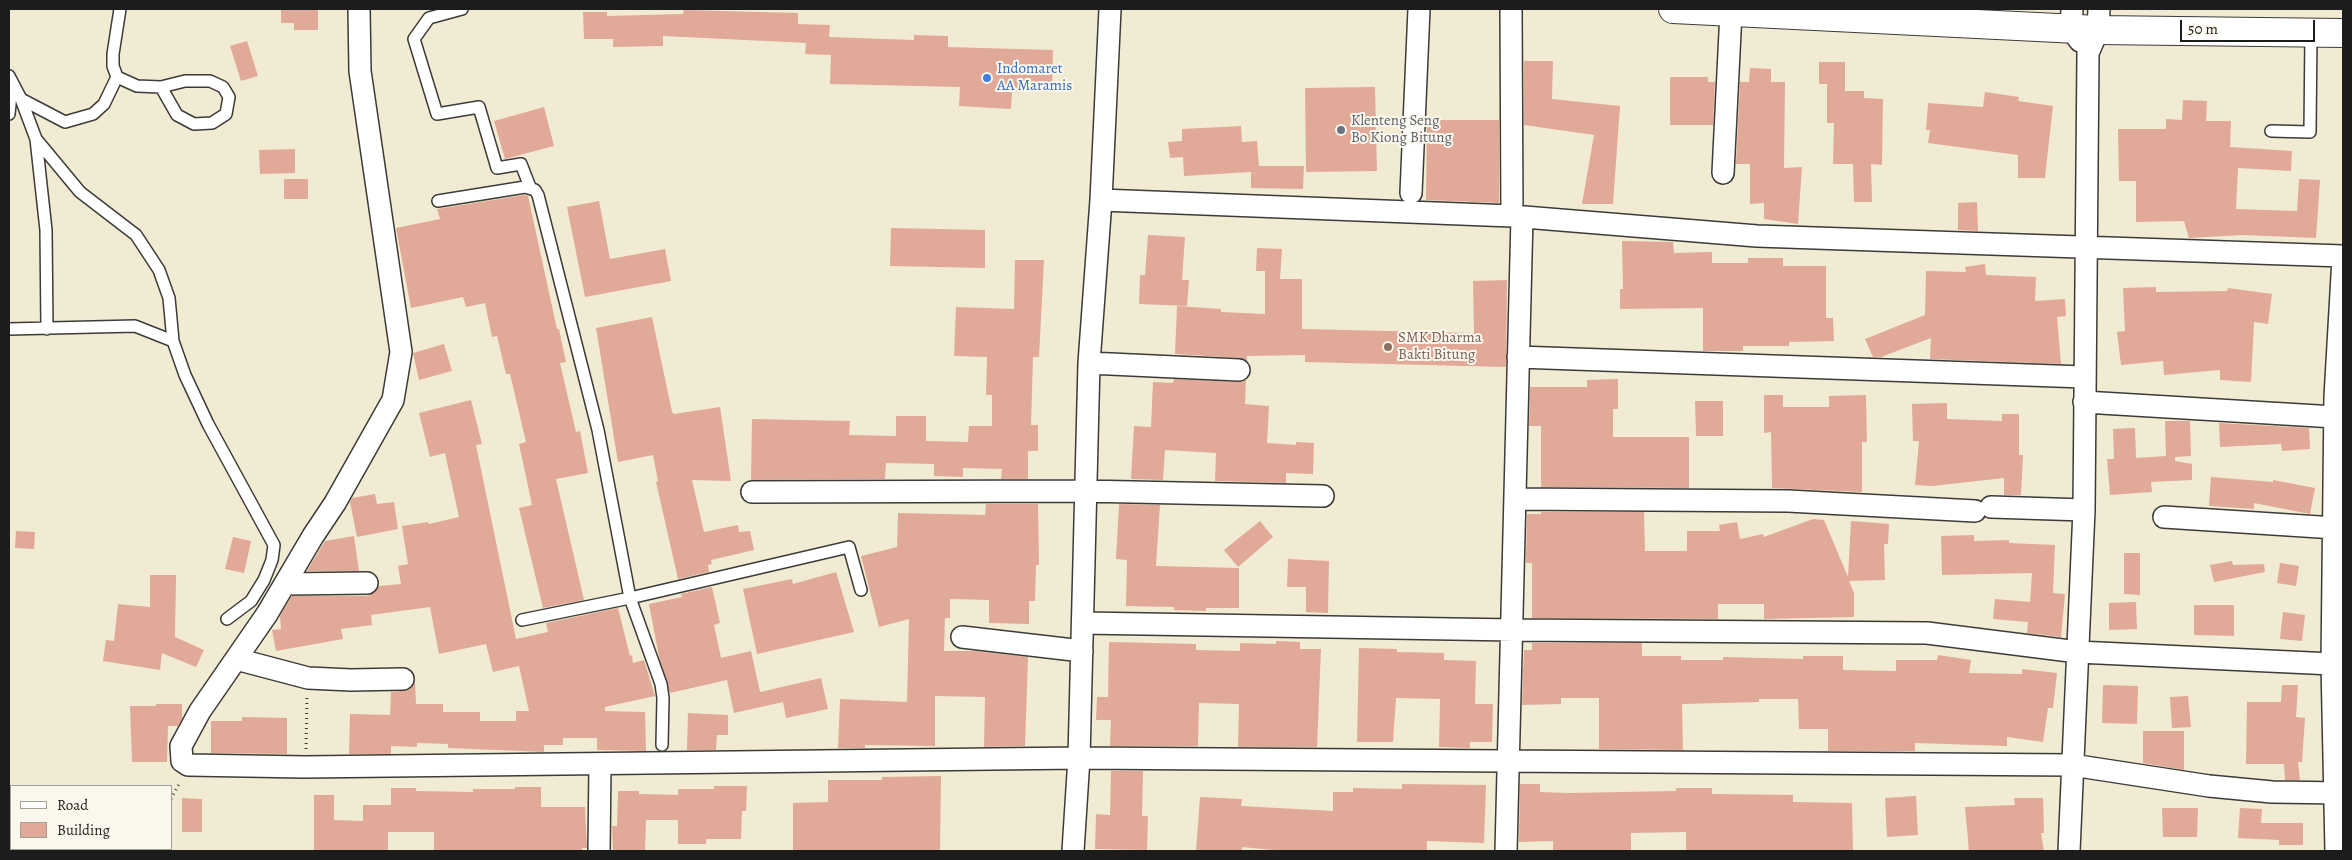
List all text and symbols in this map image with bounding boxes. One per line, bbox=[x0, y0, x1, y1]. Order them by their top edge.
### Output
scale bar bbox=[2182, 10, 2317, 42]
text: 50 m bbox=[2188, 19, 2218, 39]
place label: Indomaret AA Maramis bbox=[997, 60, 1072, 95]
marker: Indomaret AA Maramis bbox=[981, 72, 993, 84]
place label: Klenteng Seng Bo Kiong Bitung bbox=[1351, 112, 1452, 147]
marker: Klenteng Seng Bo Kiong Bitung bbox=[1335, 124, 1347, 136]
place label: SMK Dharma Bakti Bitung bbox=[1398, 329, 1482, 364]
marker: SMK Dharma Bakti Bitung bbox=[1382, 341, 1394, 353]
legend bbox=[10, 785, 172, 850]
text: Road bbox=[57, 795, 88, 815]
text: Building bbox=[57, 820, 110, 840]

